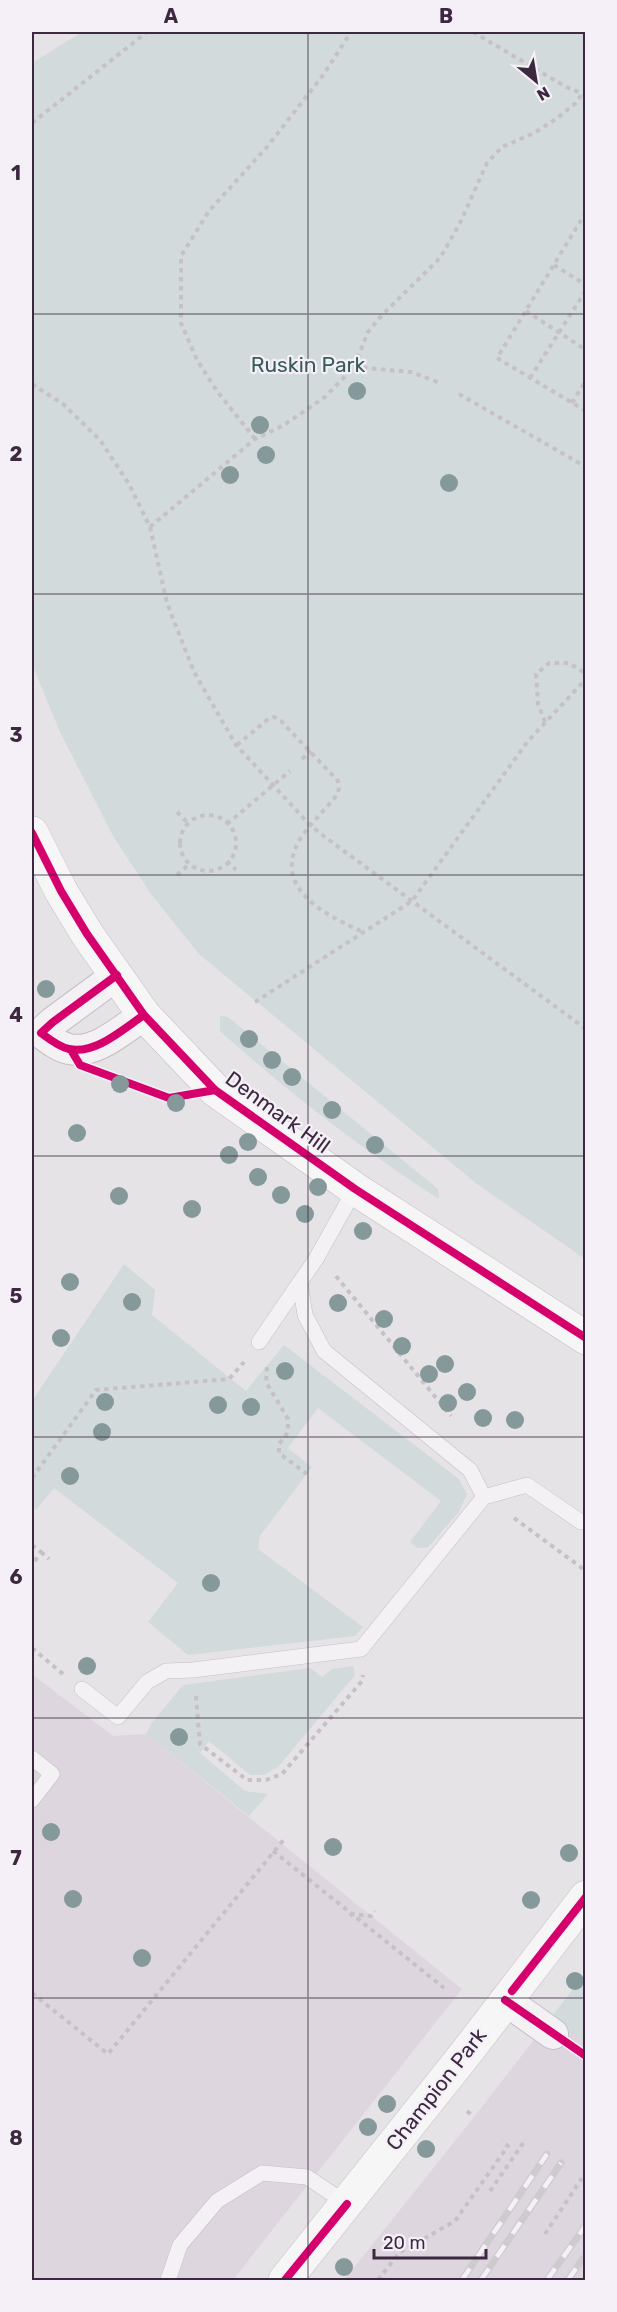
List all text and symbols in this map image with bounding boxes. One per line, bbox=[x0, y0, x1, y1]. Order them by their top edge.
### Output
text: A bbox=[164, 4, 179, 28]
text: B bbox=[439, 4, 453, 28]
north arrow bbox=[506, 51, 566, 111]
text: N bbox=[534, 82, 553, 105]
text: 1 bbox=[11, 161, 21, 185]
park label: Ruskin Park bbox=[251, 352, 365, 377]
text: 2 bbox=[10, 442, 23, 466]
text: 3 bbox=[9, 723, 23, 747]
text: 4 bbox=[9, 1003, 23, 1027]
street label: Denmark Hill bbox=[221, 1066, 335, 1158]
text: 5 bbox=[10, 1284, 23, 1308]
text: 6 bbox=[9, 1565, 23, 1589]
text: 7 bbox=[10, 1846, 22, 1870]
street label: Champion Park bbox=[381, 2023, 492, 2155]
text: 8 bbox=[9, 2126, 23, 2150]
scale bar bbox=[374, 2222, 486, 2260]
text: 20 m bbox=[383, 2232, 425, 2254]

